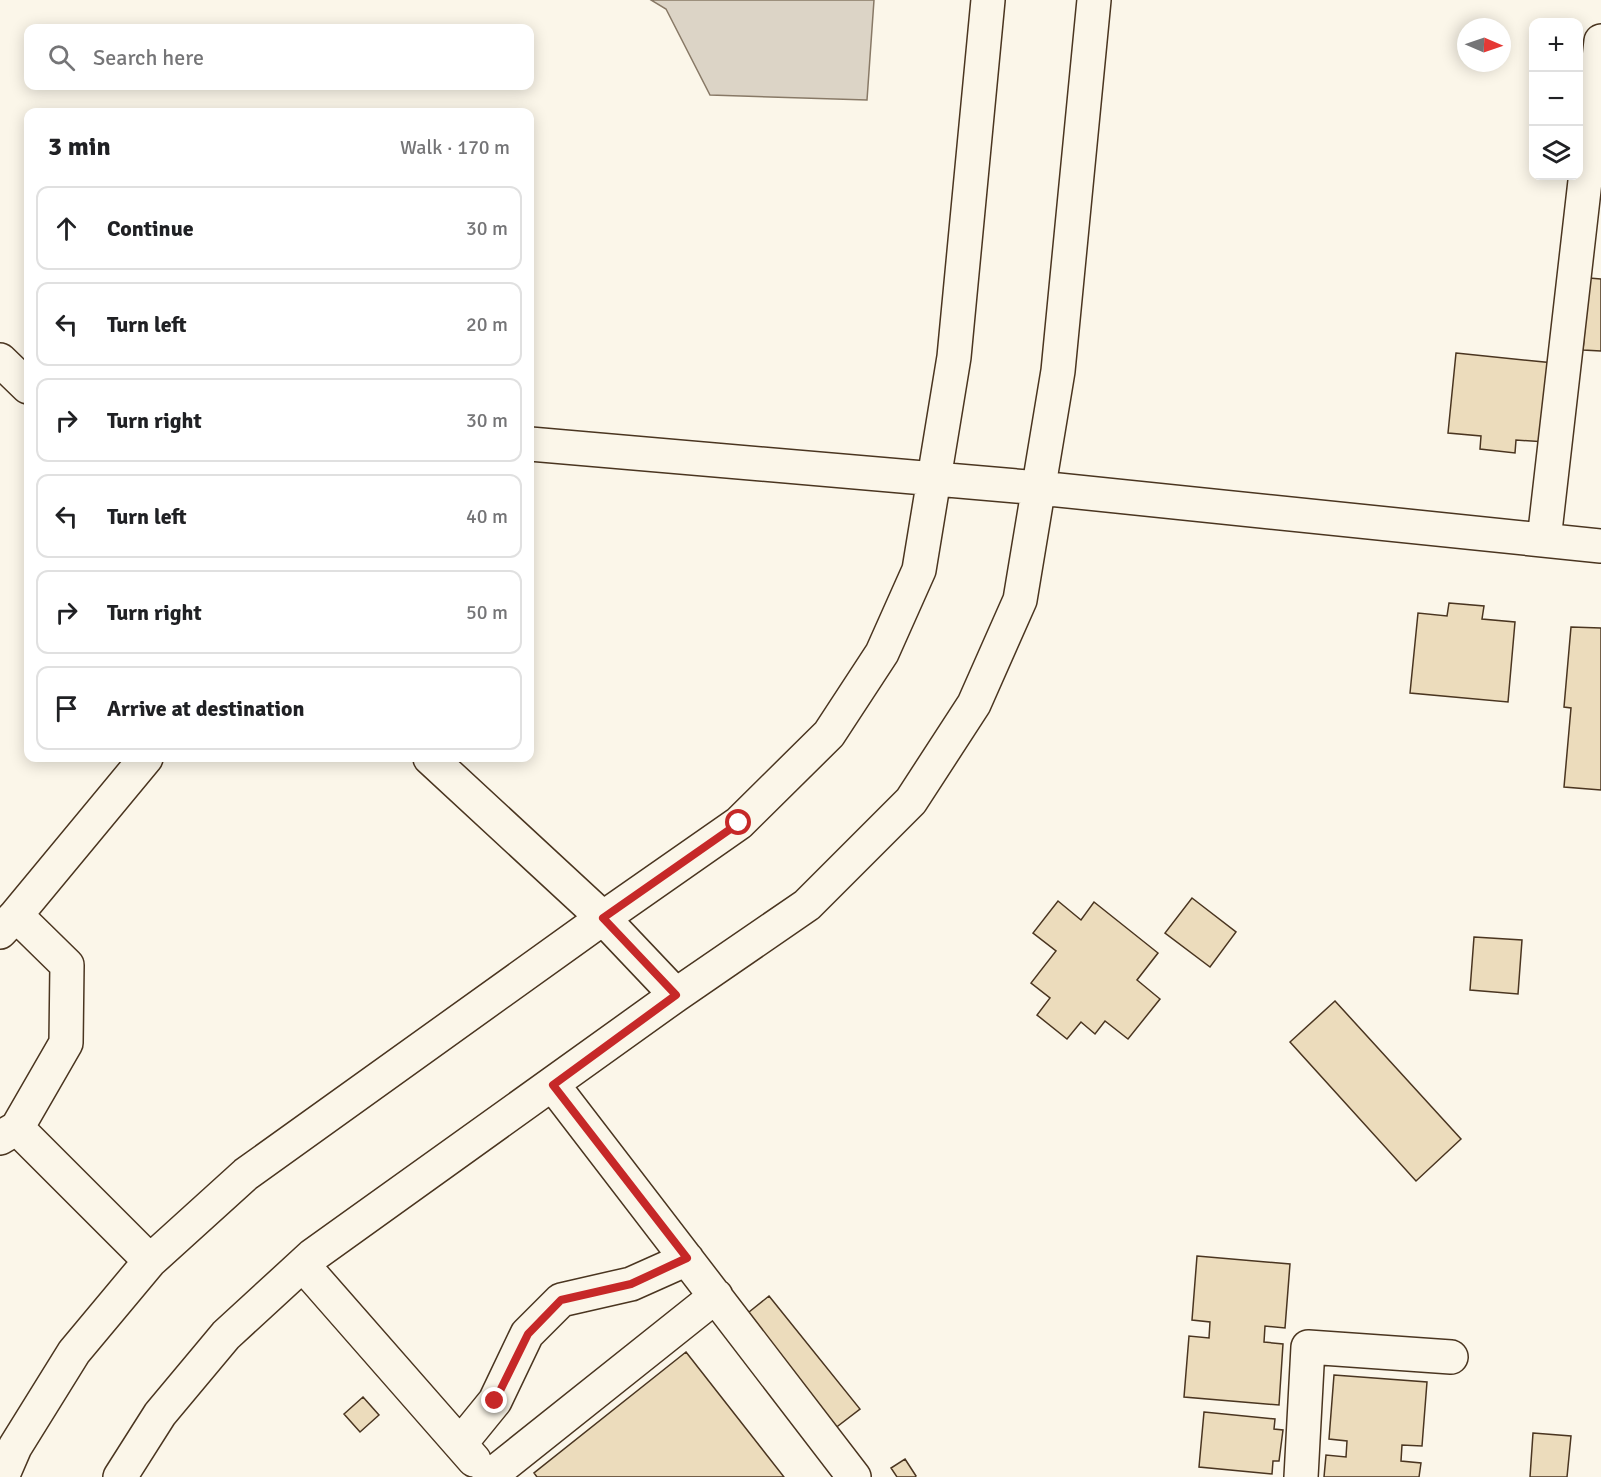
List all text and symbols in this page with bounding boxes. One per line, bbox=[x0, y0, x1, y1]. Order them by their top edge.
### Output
north arrow bbox=[1457, 18, 1511, 72]
map controls bbox=[1529, 18, 1583, 180]
button: + bbox=[1529, 18, 1583, 72]
search box bbox=[24, 24, 534, 90]
icon: search bbox=[45, 41, 78, 74]
text: Search here bbox=[93, 44, 204, 71]
button: − bbox=[1529, 72, 1583, 126]
button: layers bbox=[1529, 126, 1583, 180]
text: 3 min bbox=[48, 131, 111, 163]
text: Walk · 170 m bbox=[400, 135, 510, 160]
icon: ahead bbox=[50, 212, 83, 245]
text: Continue bbox=[107, 215, 194, 242]
text: 30 m bbox=[466, 216, 508, 241]
icon: left bbox=[50, 308, 83, 341]
text: Turn left bbox=[107, 311, 187, 338]
text: 20 m bbox=[466, 312, 508, 337]
icon: right bbox=[50, 404, 83, 437]
text: Turn right bbox=[107, 407, 202, 434]
text: 30 m bbox=[466, 408, 508, 433]
icon: left bbox=[50, 500, 83, 533]
text: Turn left bbox=[107, 503, 187, 530]
text: 40 m bbox=[466, 504, 508, 529]
icon: right bbox=[50, 596, 83, 629]
text: Turn right bbox=[107, 599, 202, 626]
text: 50 m bbox=[466, 600, 508, 625]
icon: arrive bbox=[50, 692, 83, 725]
text: Arrive at destination bbox=[107, 695, 304, 722]
route start bbox=[725, 809, 751, 835]
route end bbox=[481, 1387, 507, 1413]

